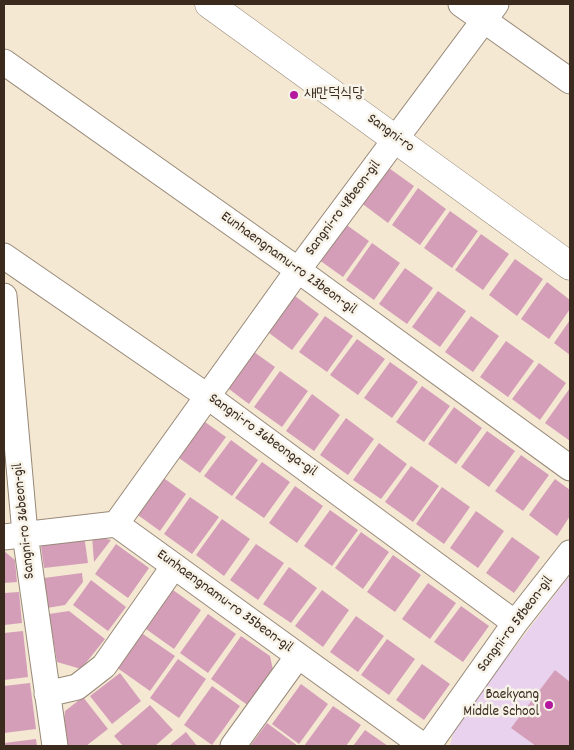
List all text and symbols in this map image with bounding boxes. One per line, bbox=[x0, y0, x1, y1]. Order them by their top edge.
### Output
place label: 새만덕식당 bbox=[304, 86, 364, 104]
marker: 새만덕식당 bbox=[288, 89, 300, 101]
street label: Sangni-ro bbox=[363, 111, 417, 157]
street label: Sangni-ro 48beon-gil bbox=[302, 158, 386, 260]
street label: Eunhaengnamu-ro 23beon-gil bbox=[217, 209, 359, 319]
street label: Sangni-ro 36beonga-gil bbox=[204, 391, 320, 481]
street label: Sangni-ro 36beon-gil bbox=[10, 462, 40, 580]
street label: Eunhaengnamu-ro 35beon-gil bbox=[152, 546, 296, 658]
street label: Sangni-ro 58beon-gil bbox=[474, 574, 558, 676]
place label: Baekyang Middle School bbox=[463, 687, 539, 722]
marker: Baekyang Middle School bbox=[543, 699, 555, 711]

